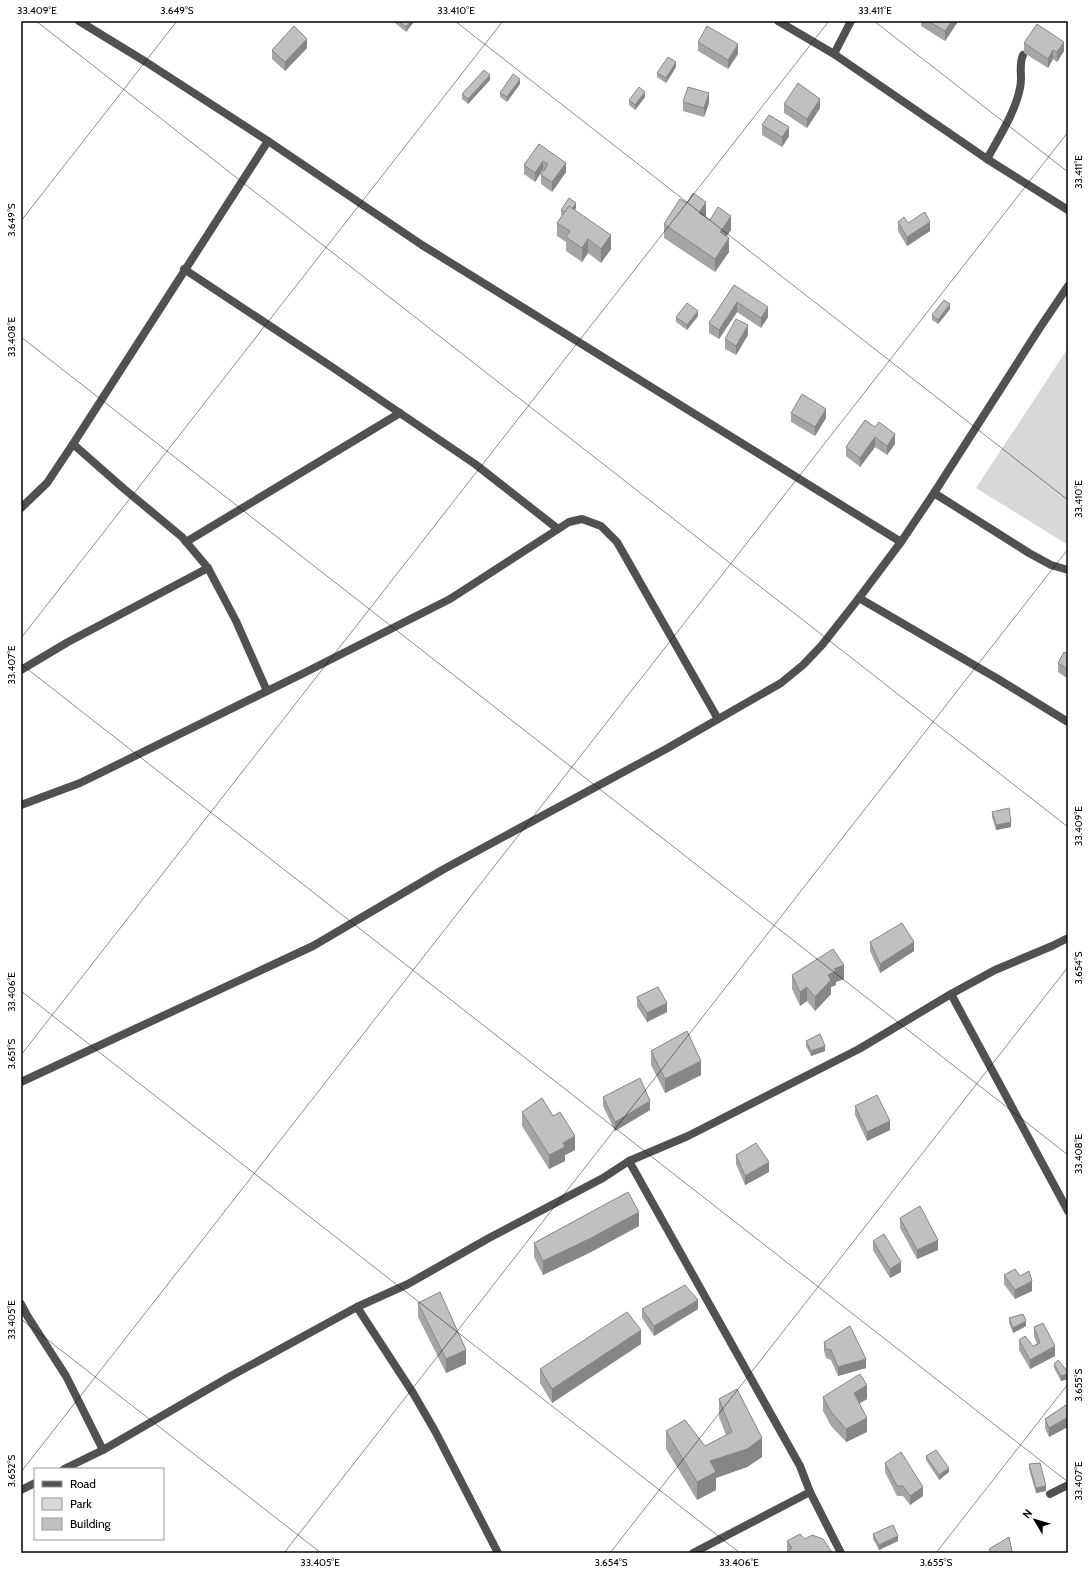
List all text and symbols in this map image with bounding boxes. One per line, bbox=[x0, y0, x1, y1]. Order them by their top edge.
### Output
text: 33.409°E bbox=[17, 4, 57, 17]
text: 3.649°S bbox=[160, 4, 194, 17]
text: 33.410°E bbox=[437, 4, 475, 17]
text: 33.411°E bbox=[858, 4, 892, 17]
text: 33.411°E bbox=[1072, 155, 1085, 189]
text: 3.649°S bbox=[5, 203, 18, 237]
text: 33.408°E bbox=[5, 316, 18, 357]
text: 33.410°E bbox=[1072, 480, 1085, 518]
text: 33.407°E bbox=[5, 645, 18, 685]
text: 33.409°E bbox=[1072, 806, 1085, 846]
text: 3.654°S bbox=[1072, 951, 1085, 985]
text: 33.406°E bbox=[5, 972, 18, 1012]
text: 3.651°S bbox=[5, 1039, 18, 1069]
text: 33.408°E bbox=[1072, 1133, 1085, 1174]
text: 33.405°E bbox=[5, 1300, 18, 1340]
text: 3.655°S bbox=[1072, 1368, 1085, 1401]
text: 3.652°S bbox=[5, 1455, 18, 1487]
text: 33.407°E bbox=[1072, 1461, 1085, 1501]
legend bbox=[34, 1468, 164, 1540]
text: Road bbox=[70, 1476, 96, 1491]
text: Park bbox=[70, 1496, 92, 1511]
north arrow bbox=[1015, 1500, 1055, 1540]
text: N bbox=[1019, 1506, 1035, 1521]
text: Building bbox=[70, 1516, 112, 1531]
text: 33.405°E bbox=[300, 1556, 340, 1569]
text: 3.654°S bbox=[594, 1556, 628, 1569]
text: 33.406°E bbox=[719, 1556, 759, 1569]
text: 3.655°S bbox=[920, 1556, 953, 1569]

